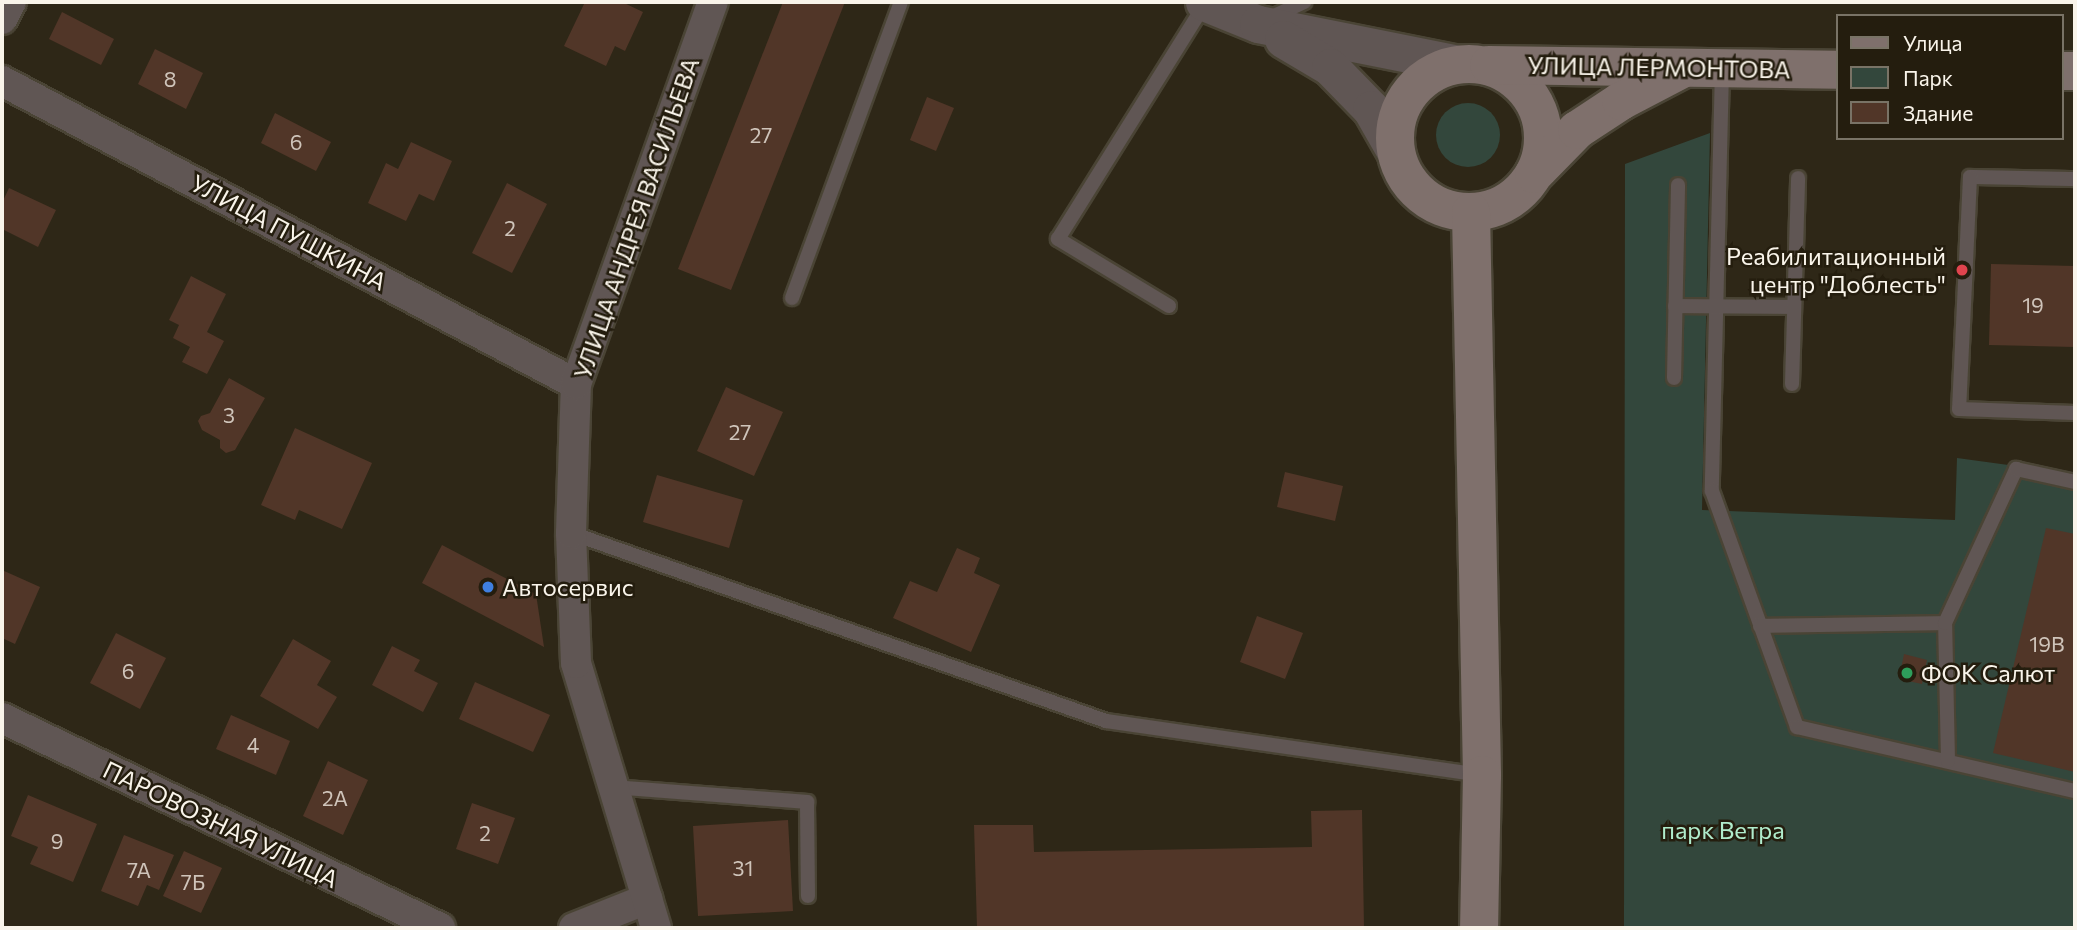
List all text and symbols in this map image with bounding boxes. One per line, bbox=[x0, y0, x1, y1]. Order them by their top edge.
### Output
legend bbox=[1836, 14, 2063, 140]
text: Улица bbox=[1903, 30, 1962, 55]
street label: УЛИЦА ЛЕРМОНТОВА bbox=[1527, 50, 1791, 84]
street label: УЛИЦА АНДРЕЯ ВАСИЛЬЕВА bbox=[567, 53, 705, 383]
text: Парк bbox=[1903, 65, 1953, 90]
house number: 8 bbox=[164, 66, 176, 92]
text: Здание bbox=[1903, 100, 1973, 125]
house number: 27 bbox=[750, 122, 772, 148]
house number: 6 bbox=[290, 129, 302, 155]
street label: УЛИЦА ПУШКИНА bbox=[186, 168, 392, 296]
house number: 2 bbox=[504, 215, 516, 241]
place label: Реабилитационный центр "Доблесть" bbox=[1726, 242, 1946, 298]
marker: Реабилитационный центр "Доблесть" bbox=[1952, 260, 1972, 280]
house number: 19 bbox=[2022, 292, 2044, 318]
house number: 3 bbox=[223, 402, 235, 428]
house number: 27 bbox=[729, 419, 751, 445]
place label: Автосервис bbox=[502, 573, 634, 601]
marker: Автосервис bbox=[480, 579, 496, 595]
house number: 19В bbox=[2029, 631, 2065, 657]
house number: 6 bbox=[122, 658, 134, 684]
place label: ФОК Салют bbox=[1921, 659, 2055, 687]
marker: ФОК Салют bbox=[1899, 665, 1915, 681]
house number: 4 bbox=[247, 732, 259, 758]
street label: ПАРОВОЗНАЯ УЛИЦА bbox=[99, 754, 343, 894]
house number: 2А bbox=[322, 785, 348, 811]
park label: парк Ветра bbox=[1661, 816, 1785, 844]
house number: 2 bbox=[479, 820, 491, 846]
house number: 9 bbox=[51, 828, 63, 854]
house number: 31 bbox=[733, 855, 753, 881]
house number: 7А bbox=[127, 857, 151, 883]
house number: 7Б bbox=[181, 869, 205, 895]

